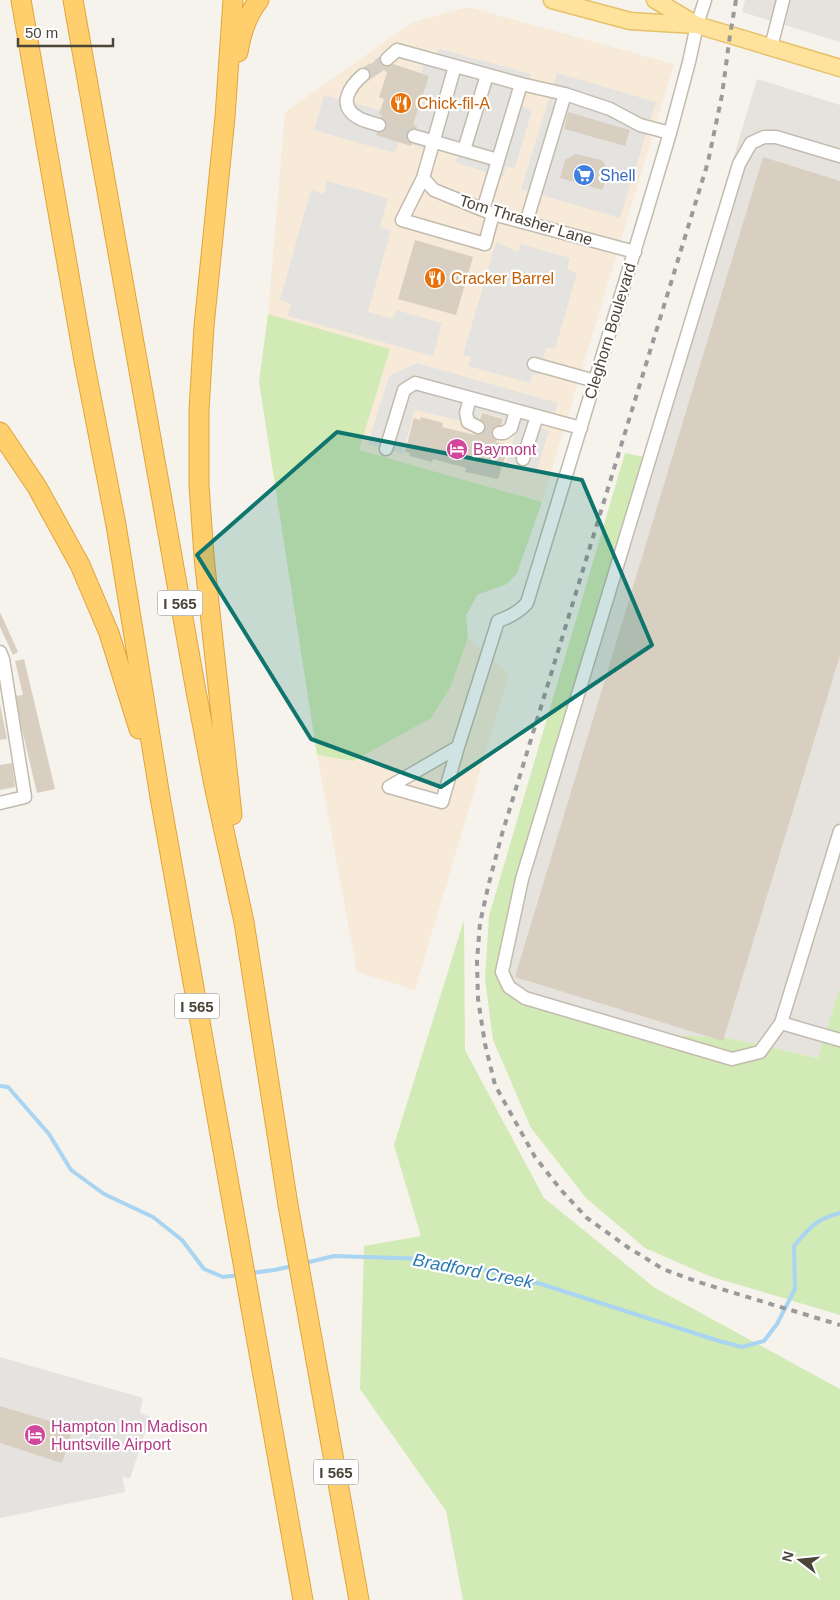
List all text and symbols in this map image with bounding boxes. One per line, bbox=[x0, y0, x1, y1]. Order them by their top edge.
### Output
scale bar bbox=[18, 15, 112, 47]
text: 50 m bbox=[25, 24, 58, 41]
restaurant icon: Chick-fil-A bbox=[389, 91, 413, 115]
place label: Chick-fil-A bbox=[417, 95, 490, 112]
supermarket icon: Shell bbox=[572, 163, 596, 187]
place label: Shell bbox=[600, 167, 636, 184]
street label: Tom Thrasher Lane bbox=[457, 192, 595, 248]
street label: Cleghorn Boulevard bbox=[581, 261, 639, 401]
restaurant icon: Cracker Barrel bbox=[423, 266, 447, 290]
place label: Cracker Barrel bbox=[451, 270, 554, 287]
hotel icon: Baymont bbox=[445, 437, 469, 461]
place label: Baymont bbox=[473, 441, 537, 458]
road number: I 565 bbox=[158, 590, 202, 616]
road number: I 565 bbox=[174, 994, 220, 1018]
water label: Bradford Creek bbox=[411, 1250, 536, 1293]
place label: Hampton Inn Madison Huntsville Airport bbox=[51, 1418, 208, 1453]
hotel icon: Hampton Inn Madison Huntsville Airport bbox=[23, 1423, 47, 1447]
road number: I 565 bbox=[314, 1460, 358, 1484]
north arrow bbox=[775, 1535, 825, 1585]
text: N bbox=[778, 1549, 797, 1563]

